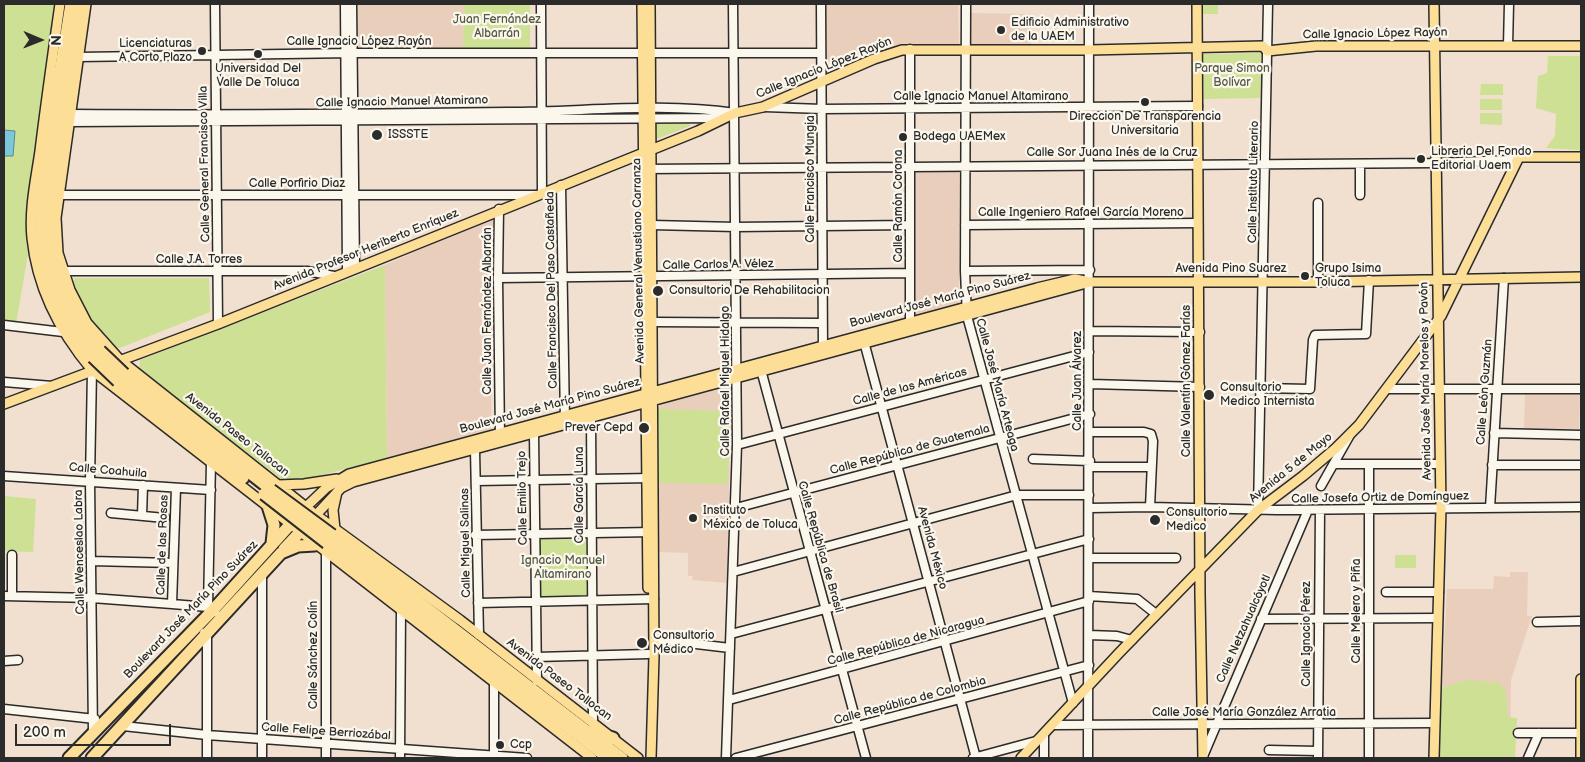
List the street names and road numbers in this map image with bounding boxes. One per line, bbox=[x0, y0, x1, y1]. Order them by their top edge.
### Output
street label: Calle Ignacio López Rayón bbox=[1302, 26, 1448, 42]
street label: Calle Ignacio López Rayón bbox=[754, 34, 894, 102]
street label: Calle Ignacio López Rayón bbox=[287, 35, 431, 49]
street label: Calle General Francisco Villa bbox=[196, 86, 214, 242]
street label: Calle Ignacio Manuel Altamirano bbox=[893, 90, 1069, 104]
street label: Calle Ignacio Manuel Atamirano bbox=[316, 93, 488, 111]
street label: Calle Francisco Mungia bbox=[804, 115, 818, 243]
street label: Calle Instituto Literario bbox=[1246, 121, 1262, 243]
street label: Calle Sor Juana Inés de la Cruz bbox=[1026, 146, 1198, 160]
street label: Calle Ramón Corona bbox=[892, 150, 906, 262]
street label: Avenida General Venustiano Carranza bbox=[630, 158, 648, 364]
street label: Calle Porfirio Diaz bbox=[249, 177, 345, 191]
street label: Calle Francisco Del Paso Castañeda bbox=[543, 191, 561, 389]
street label: Avenida Profesor Heriberto Enríquez bbox=[271, 206, 461, 294]
street label: Calle Ingeniero Rafael García Moreno bbox=[978, 206, 1184, 220]
street label: Calle Juan Fernández Albarrán bbox=[481, 227, 495, 395]
street label: Calle J.A. Torres bbox=[156, 253, 242, 267]
street label: Calle Carlos A. Vélez bbox=[662, 257, 774, 273]
street label: Avenida Pino Suarez bbox=[1175, 262, 1287, 276]
street label: Boulevard José María Pino Suárez bbox=[848, 269, 1032, 331]
street label: Avenida José María Morelos y Pavón bbox=[1417, 282, 1435, 480]
street label: Calle Valentín Gómez Farías bbox=[1180, 305, 1194, 457]
street label: Calle Rafael Miguel Hidalgo bbox=[719, 306, 733, 456]
street label: Calle José María Arteaga bbox=[972, 317, 1022, 453]
street label: Calle Juan Álvarez bbox=[1071, 331, 1085, 431]
street label: Calle León Guzmán bbox=[1474, 338, 1496, 446]
street label: Calle de las Américas bbox=[851, 365, 969, 409]
street label: Boulevard José María Pino Suárez bbox=[458, 375, 642, 437]
street label: Avenida Paseo Tollocan bbox=[182, 390, 292, 480]
street label: Calle República de Guatemala bbox=[828, 422, 992, 478]
street label: Avenida 5 de Mayo bbox=[1247, 430, 1335, 506]
street label: Calle García Luna bbox=[573, 446, 587, 544]
street label: Calle Emilio Trejo bbox=[515, 451, 531, 545]
street label: Calle Coahuila bbox=[68, 460, 148, 482]
street label: Calle República de Brasil bbox=[794, 479, 846, 615]
street label: Calle Miguel Salinas bbox=[458, 488, 474, 598]
street label: Calle Wenceslao Labra bbox=[72, 489, 88, 615]
street label: Calle Josefa Ortiz de Domínguez bbox=[1291, 489, 1469, 507]
street label: Calle de las Rosas bbox=[154, 494, 172, 596]
street label: Avenida México bbox=[914, 505, 950, 591]
street label: Boulevard José María Pino Suárez bbox=[121, 538, 261, 682]
street label: Calle Melero y Piña bbox=[1350, 559, 1364, 663]
street label: Calle Netzahualcóyotl bbox=[1214, 573, 1274, 685]
street label: Calle Ignacio Pérez bbox=[1300, 581, 1314, 687]
street label: Calle Sánchez Colín bbox=[307, 601, 321, 709]
street label: Calle República de Nicaragua bbox=[826, 613, 986, 669]
street label: Avenida Paseo Tollocan bbox=[504, 636, 614, 724]
street label: Calle República de Colombia bbox=[832, 674, 988, 728]
street label: Calle José María González Arratia bbox=[1152, 706, 1336, 720]
street label: Calle Felipe Berriozábal bbox=[261, 720, 391, 744]

